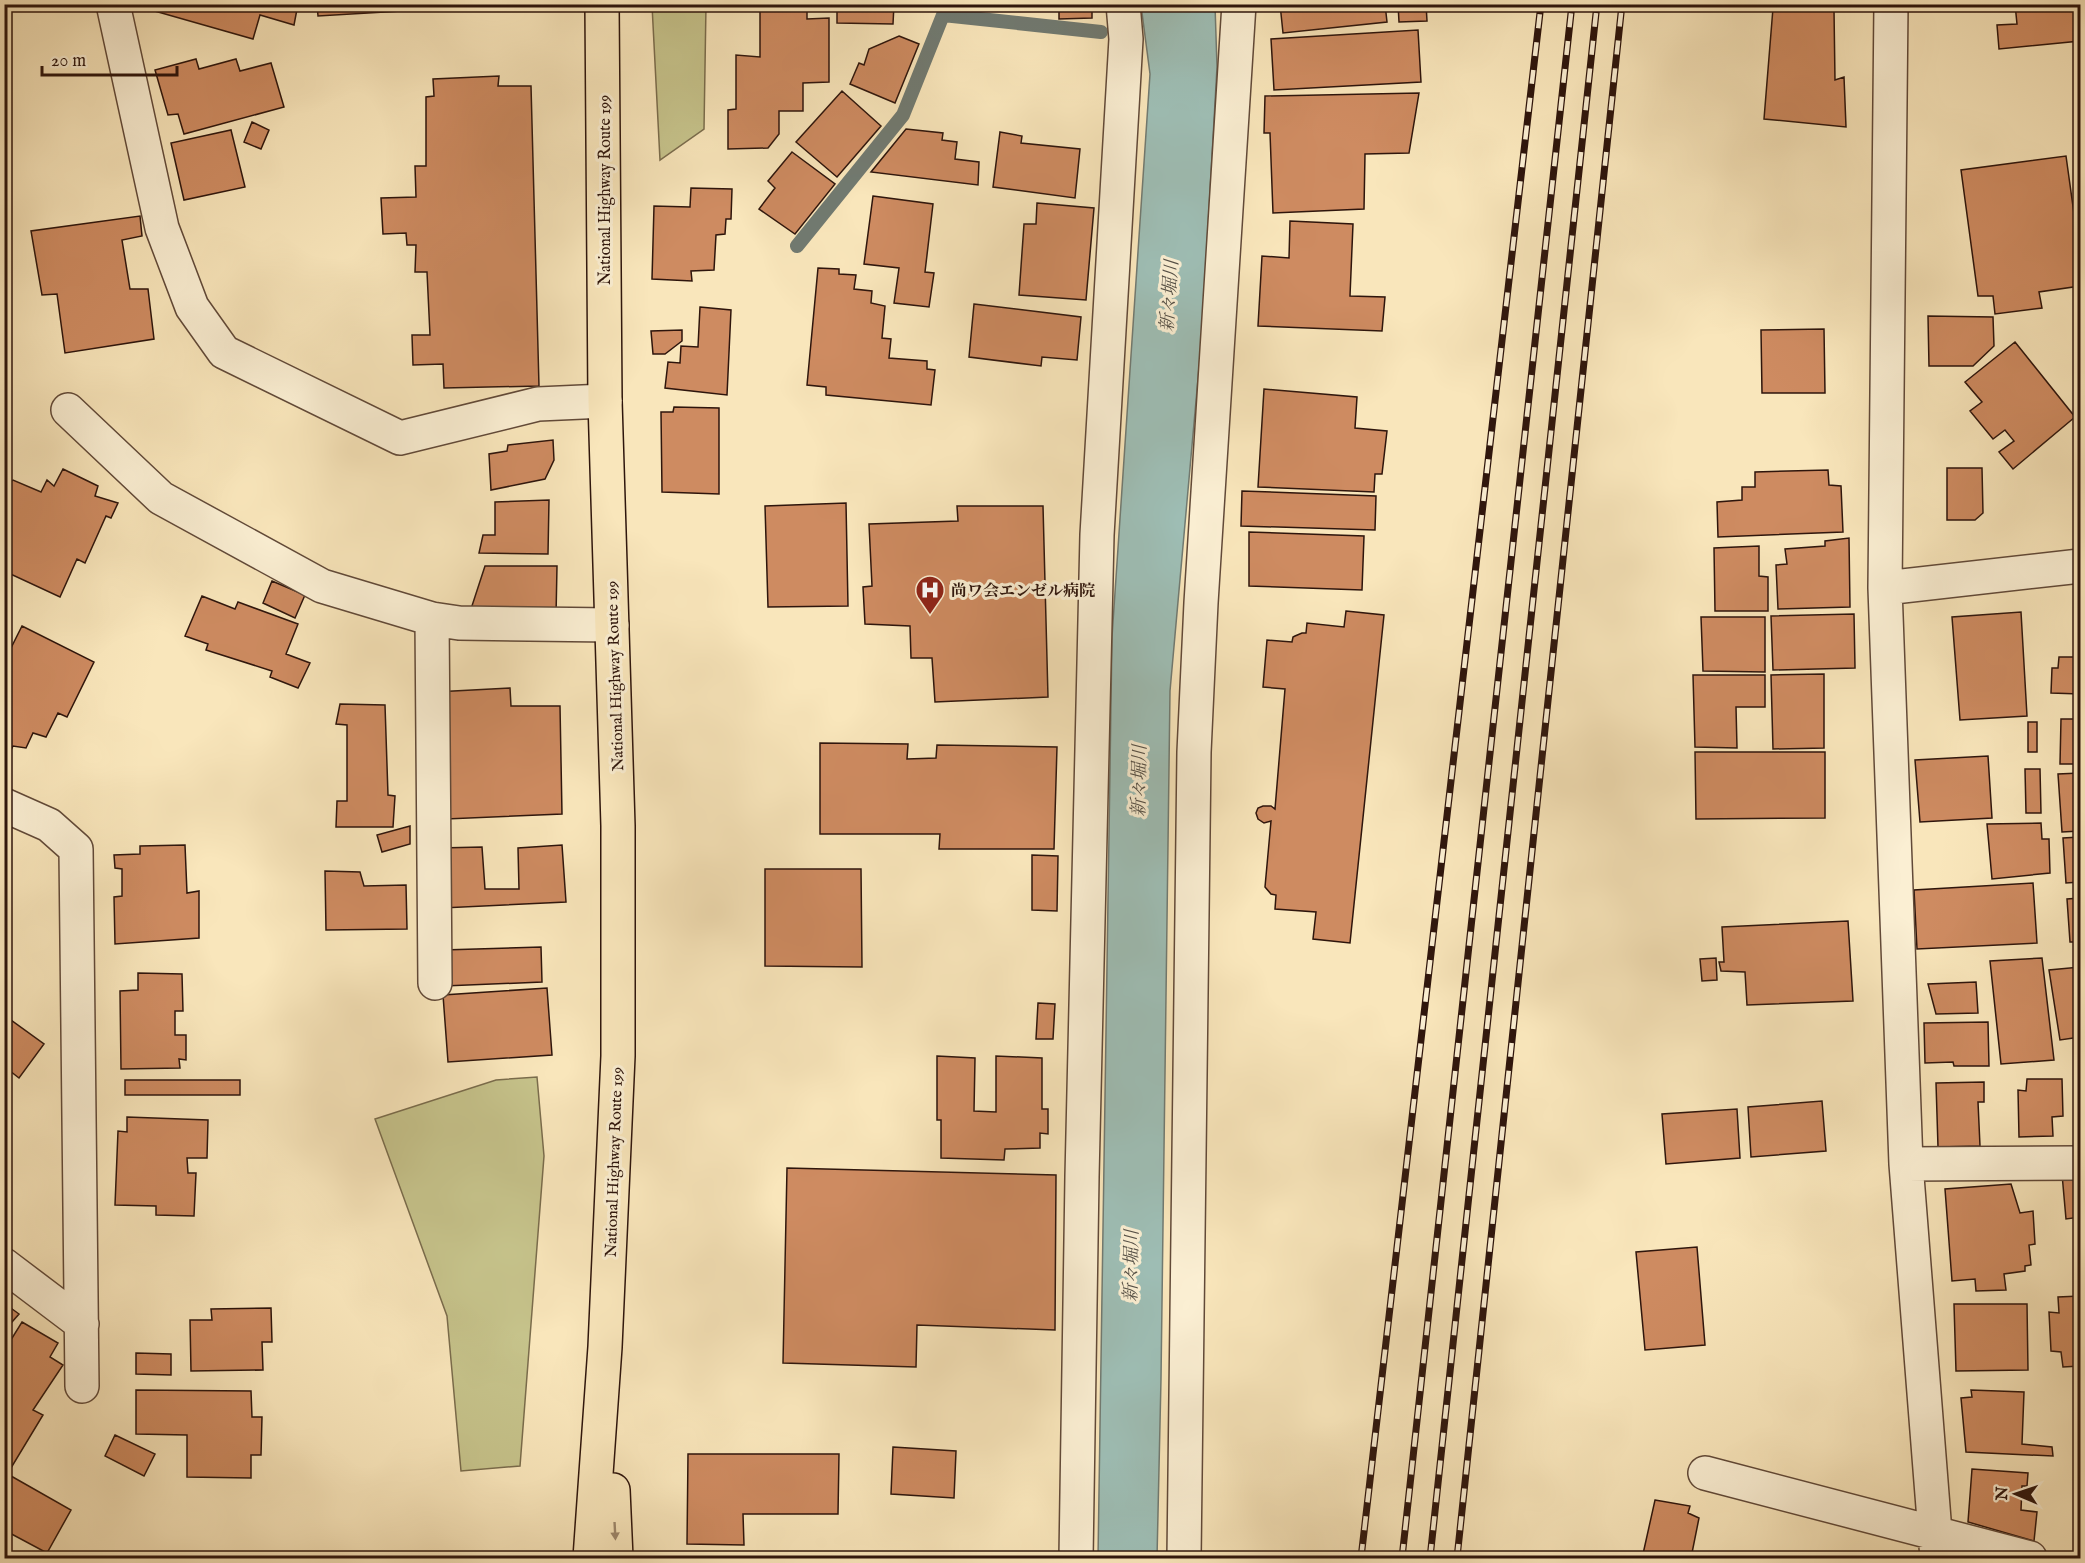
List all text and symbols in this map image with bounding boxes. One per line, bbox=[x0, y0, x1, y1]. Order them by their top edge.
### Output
scale bar bbox=[42, 39, 177, 77]
text: 20 m bbox=[51, 50, 86, 73]
street label: National Highway Route 199 bbox=[596, 95, 616, 285]
water label: 新々堀川 bbox=[1157, 257, 1185, 333]
hospital icon: 尚ワ会エンゼル病院 bbox=[914, 574, 946, 616]
street label: National Highway Route 199 bbox=[603, 580, 629, 772]
place label: 尚ワ会エンゼル病院 bbox=[951, 582, 1095, 602]
water label: 新々堀川 bbox=[1128, 743, 1153, 817]
street label: National Highway Route 199 bbox=[602, 1066, 628, 1258]
water label: 新々堀川 bbox=[1120, 1228, 1145, 1302]
north arrow bbox=[1986, 1464, 2046, 1524]
text: N bbox=[1993, 1486, 2013, 1502]
one-way arrow bbox=[610, 1522, 619, 1541]

